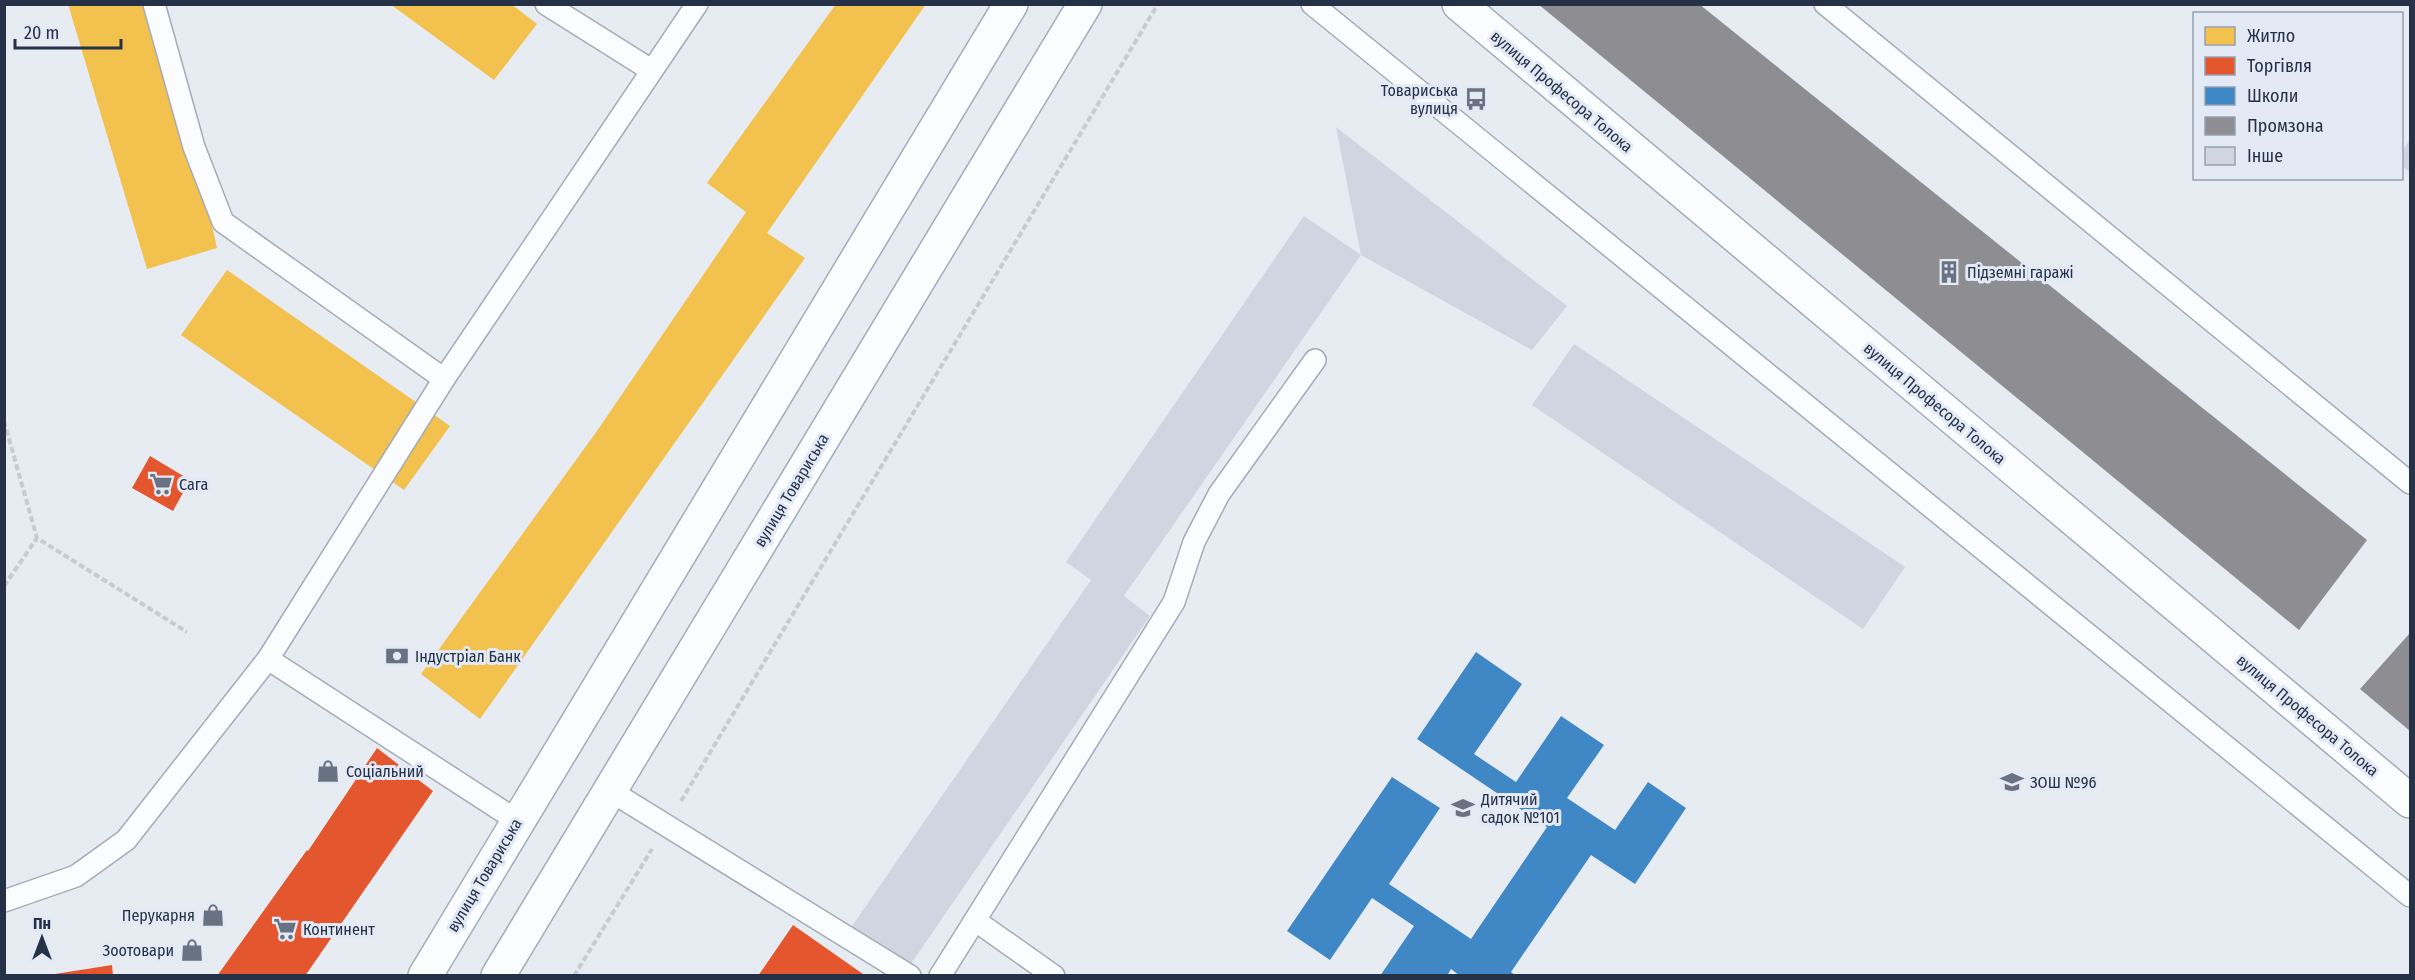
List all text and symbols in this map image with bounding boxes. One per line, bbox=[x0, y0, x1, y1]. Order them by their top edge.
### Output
scale bar bbox=[15, 12, 122, 50]
legend bbox=[2193, 12, 2403, 180]
text: 20 m bbox=[24, 22, 59, 44]
text: Житло bbox=[2247, 25, 2295, 47]
street label: вулиця Професора Толока bbox=[1487, 26, 1637, 156]
text: Торгівля bbox=[2247, 55, 2312, 77]
place label: Товариська вулиця bbox=[1381, 81, 1458, 118]
text: Школи bbox=[2247, 85, 2298, 107]
bus stop icon: Товариська вулиця bbox=[1463, 86, 1489, 112]
text: Промзона bbox=[2247, 115, 2324, 137]
text: Інше bbox=[2247, 145, 2283, 167]
building icon: Підземні гаражі bbox=[1936, 259, 1962, 285]
place label: Підземні гаражі bbox=[1967, 263, 2074, 282]
street label: вулиця Професора Толока bbox=[1860, 338, 2010, 468]
street label: вулиця Товариська bbox=[750, 430, 833, 550]
supermarket icon: Сага bbox=[148, 471, 174, 497]
place label: Сага bbox=[179, 475, 208, 494]
bank icon: Індустріал Банк bbox=[384, 643, 410, 669]
place label: Індустріал Банк bbox=[415, 647, 521, 666]
street label: вулиця Професора Толока bbox=[2233, 650, 2383, 780]
shop icon: Соціальний bbox=[315, 758, 341, 784]
place label: Соціальний bbox=[346, 762, 424, 781]
school or university icon: ЗОШ №96 bbox=[1999, 769, 2025, 795]
place label: ЗОШ №96 bbox=[2030, 773, 2096, 792]
place label: Дитячий садок №101 bbox=[1480, 790, 1560, 827]
school or university icon: Дитячий садок №101 bbox=[1450, 795, 1476, 821]
street label: вулиця Товариська bbox=[443, 815, 526, 935]
shop icon: Перукарня bbox=[200, 902, 226, 928]
place label: Перукарня bbox=[122, 906, 195, 925]
north arrow bbox=[12, 908, 72, 968]
text: Пн bbox=[33, 914, 51, 933]
supermarket icon: Континент bbox=[272, 916, 298, 942]
place label: Континент bbox=[303, 920, 375, 939]
shop icon: Зоотовари bbox=[179, 937, 205, 963]
place label: Зоотовари bbox=[103, 941, 174, 960]

